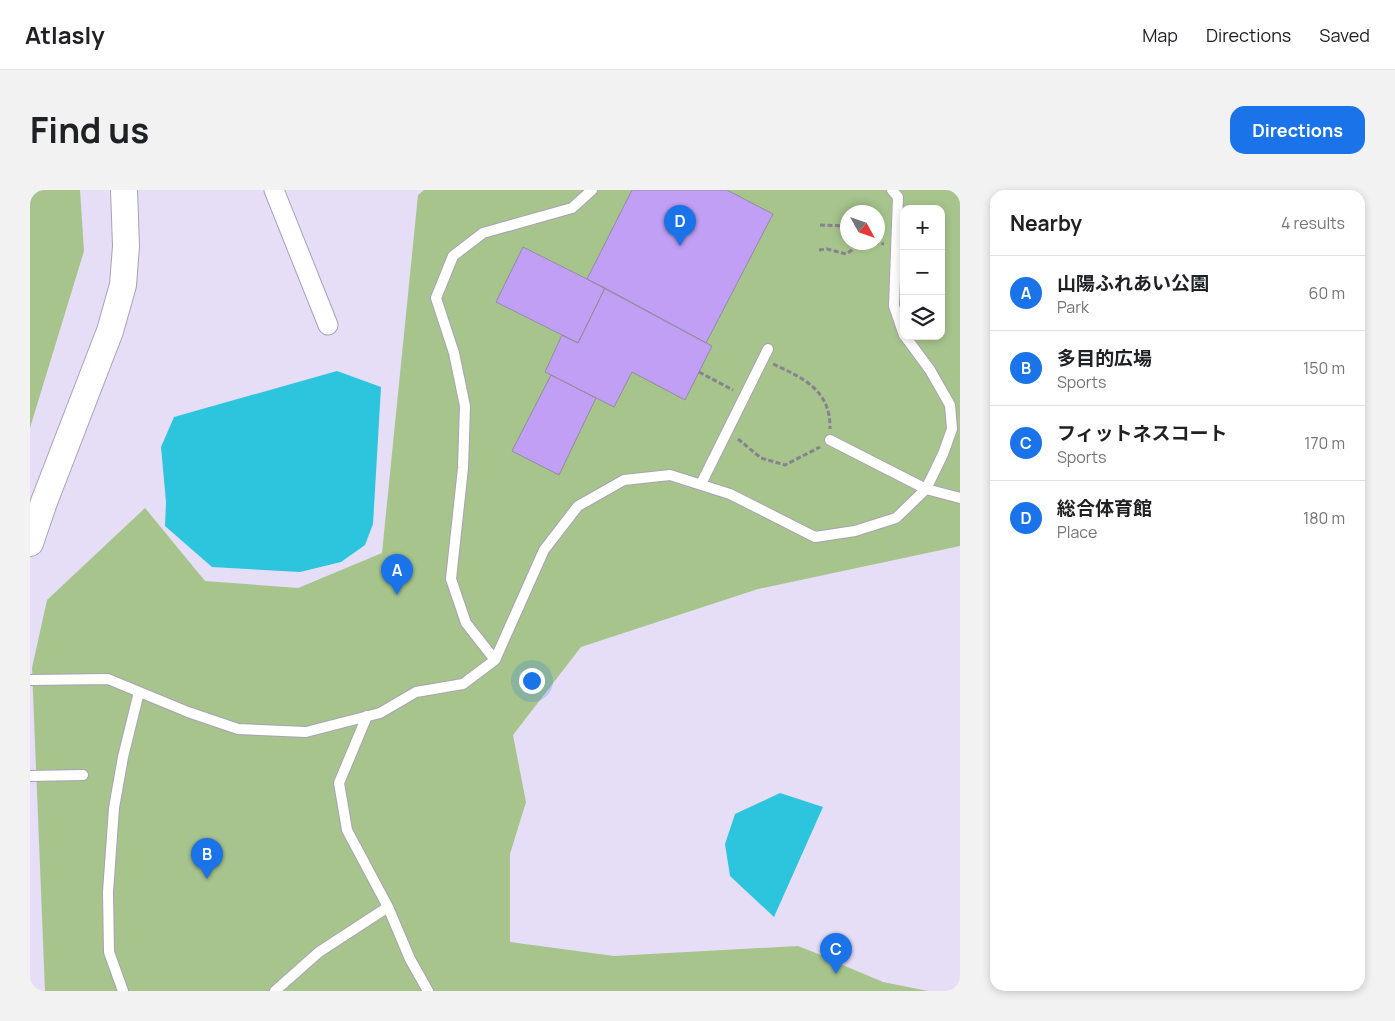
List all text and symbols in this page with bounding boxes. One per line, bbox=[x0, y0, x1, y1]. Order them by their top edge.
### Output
text: Atlasly bbox=[25, 18, 105, 51]
text: Map bbox=[1142, 23, 1178, 47]
text: Directions bbox=[1206, 23, 1291, 47]
text: Saved bbox=[1319, 23, 1370, 47]
text: Find us bbox=[30, 106, 149, 154]
button: Directions bbox=[1230, 106, 1365, 154]
pin: D bbox=[664, 205, 696, 246]
north arrow bbox=[840, 205, 885, 250]
map controls bbox=[900, 205, 945, 340]
button: + bbox=[900, 205, 945, 250]
text: Nearby bbox=[1010, 209, 1082, 237]
text: 4 results bbox=[1281, 212, 1345, 234]
button: − bbox=[900, 250, 945, 295]
text: 山陽ふれあい公園 bbox=[1057, 270, 1209, 296]
text: A bbox=[1021, 282, 1031, 304]
text: 60 m bbox=[1309, 282, 1345, 304]
button: layers bbox=[900, 295, 945, 340]
text: Park bbox=[1057, 296, 1089, 318]
text: 多目的広場 bbox=[1057, 345, 1152, 371]
text: B bbox=[1021, 357, 1031, 379]
text: 150 m bbox=[1303, 357, 1345, 379]
text: Sports bbox=[1057, 371, 1106, 393]
text: フィットネスコート bbox=[1057, 420, 1228, 446]
text: C bbox=[1020, 432, 1032, 454]
text: 170 m bbox=[1304, 432, 1345, 454]
text: Sports bbox=[1057, 446, 1106, 468]
text: 総合体育館 bbox=[1057, 495, 1152, 521]
text: D bbox=[1020, 507, 1032, 529]
text: 180 m bbox=[1303, 507, 1345, 529]
text: Place bbox=[1057, 521, 1097, 543]
pin: A bbox=[381, 554, 413, 595]
your location bbox=[519, 668, 545, 694]
pin: B bbox=[191, 838, 223, 879]
pin: C bbox=[820, 933, 852, 974]

